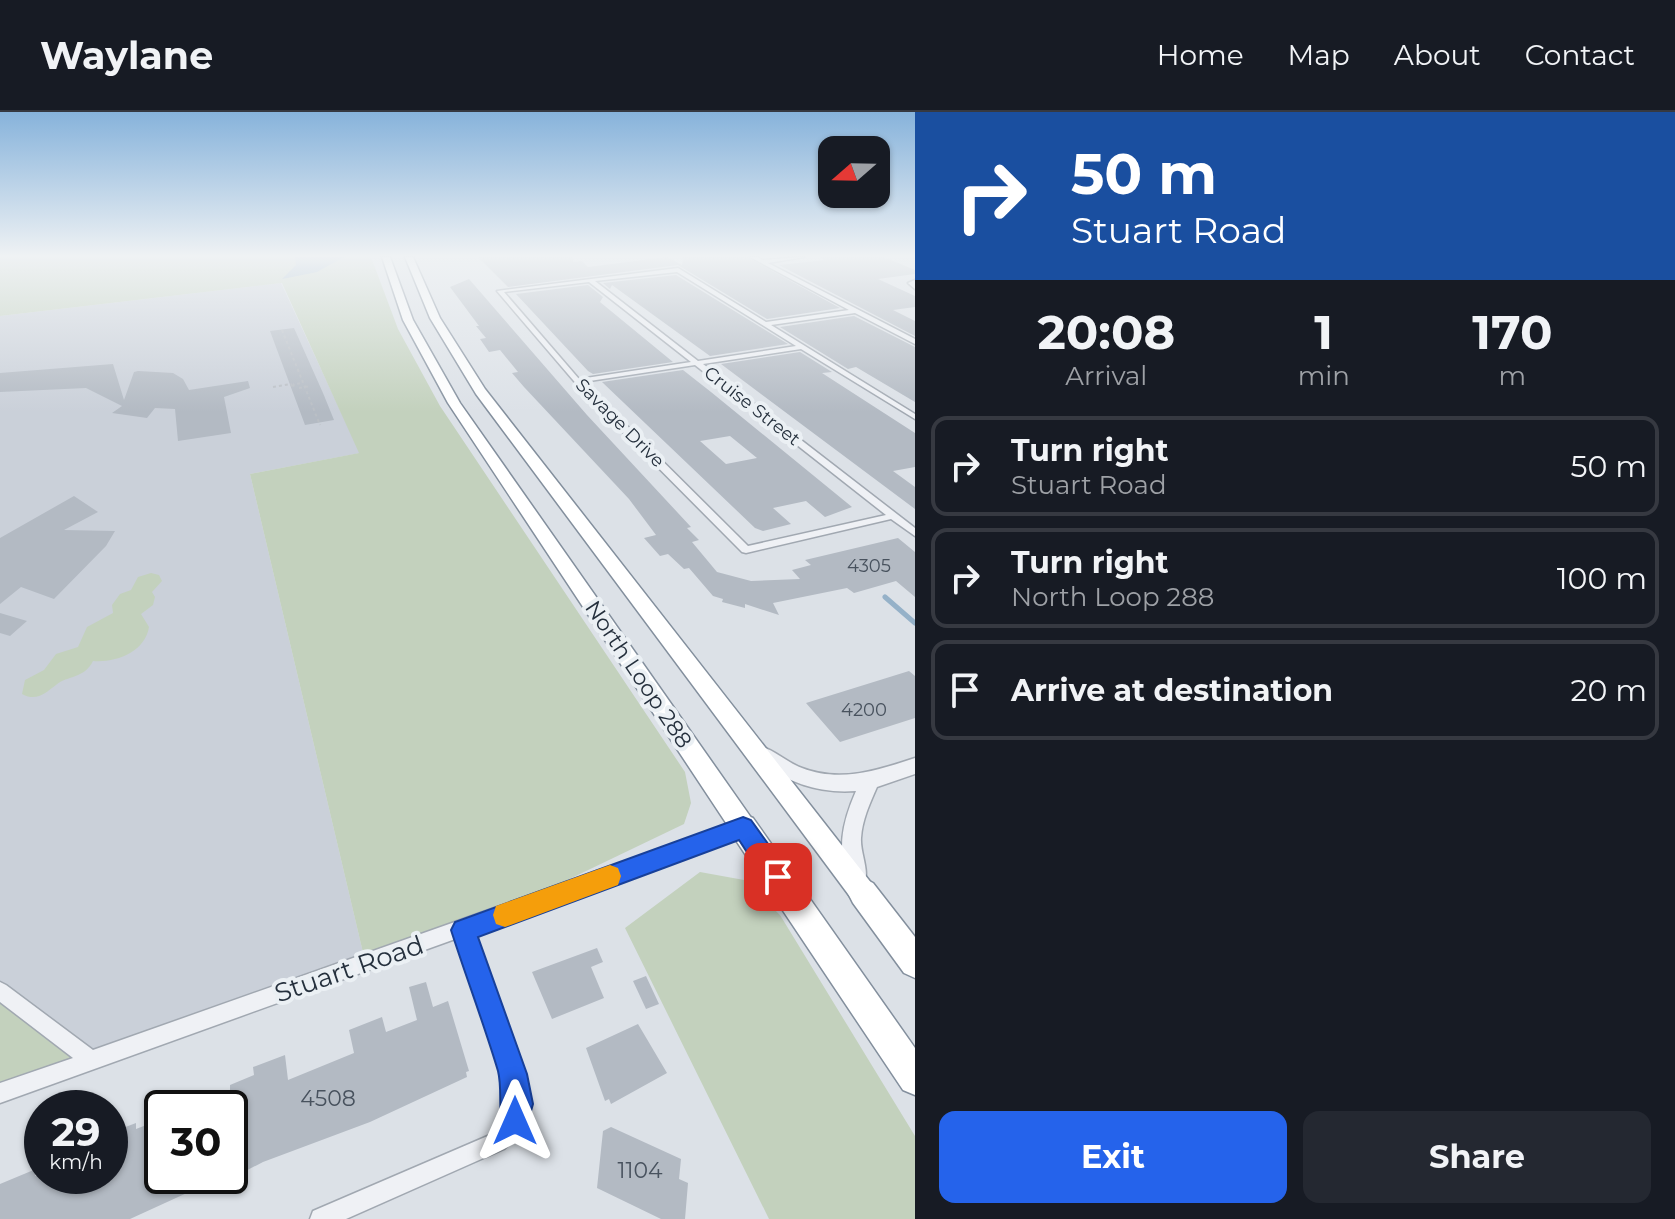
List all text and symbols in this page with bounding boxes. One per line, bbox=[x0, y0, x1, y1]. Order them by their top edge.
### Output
text: Waylane bbox=[40, 32, 213, 79]
text: Home bbox=[1157, 38, 1244, 72]
text: Map bbox=[1288, 38, 1350, 72]
text: About bbox=[1394, 38, 1481, 72]
text: Contact bbox=[1525, 38, 1635, 72]
north arrow bbox=[818, 136, 890, 208]
map controls bbox=[818, 136, 890, 208]
text: 50 m bbox=[1071, 140, 1217, 208]
icon: right bbox=[939, 144, 1043, 248]
text: Stuart Road bbox=[1071, 208, 1286, 252]
text: 20:08 bbox=[1037, 303, 1175, 361]
text: 1 bbox=[1314, 303, 1333, 361]
text: 170 bbox=[1472, 303, 1553, 361]
text: Arrival bbox=[1065, 360, 1147, 392]
text: min bbox=[1298, 360, 1350, 392]
text: m bbox=[1499, 360, 1526, 392]
street label: Cruise Street bbox=[700, 362, 804, 450]
street label: Savage Drive bbox=[571, 374, 669, 472]
text: Turn right bbox=[1011, 432, 1168, 469]
icon: right bbox=[943, 444, 987, 488]
text: 50 m bbox=[1570, 448, 1647, 485]
text: Stuart Road bbox=[1011, 469, 1167, 501]
text: Turn right bbox=[1011, 544, 1168, 581]
house number: 4305 bbox=[847, 555, 891, 577]
icon: right bbox=[943, 556, 987, 600]
text: 100 m bbox=[1557, 560, 1647, 597]
text: North Loop 288 bbox=[1011, 581, 1214, 613]
street label: North Loop 288 bbox=[579, 595, 698, 753]
icon: arrive bbox=[943, 668, 987, 712]
text: Arrive at destination bbox=[1011, 672, 1333, 709]
text: 20 m bbox=[1570, 672, 1647, 709]
house number: 4200 bbox=[841, 699, 887, 721]
pin bbox=[744, 843, 812, 911]
icon: arrive bbox=[756, 855, 800, 899]
street label: Stuart Road bbox=[270, 929, 428, 1009]
position arrow bbox=[473, 1079, 557, 1163]
house number: 4508 bbox=[300, 1085, 356, 1112]
speed limit sign: 30 bbox=[144, 1090, 248, 1194]
text: 29 bbox=[51, 1107, 101, 1156]
button: Exit bbox=[939, 1111, 1287, 1203]
button: Share bbox=[1303, 1111, 1651, 1203]
text: km/h bbox=[49, 1150, 103, 1174]
house number: 1104 bbox=[618, 1157, 663, 1184]

